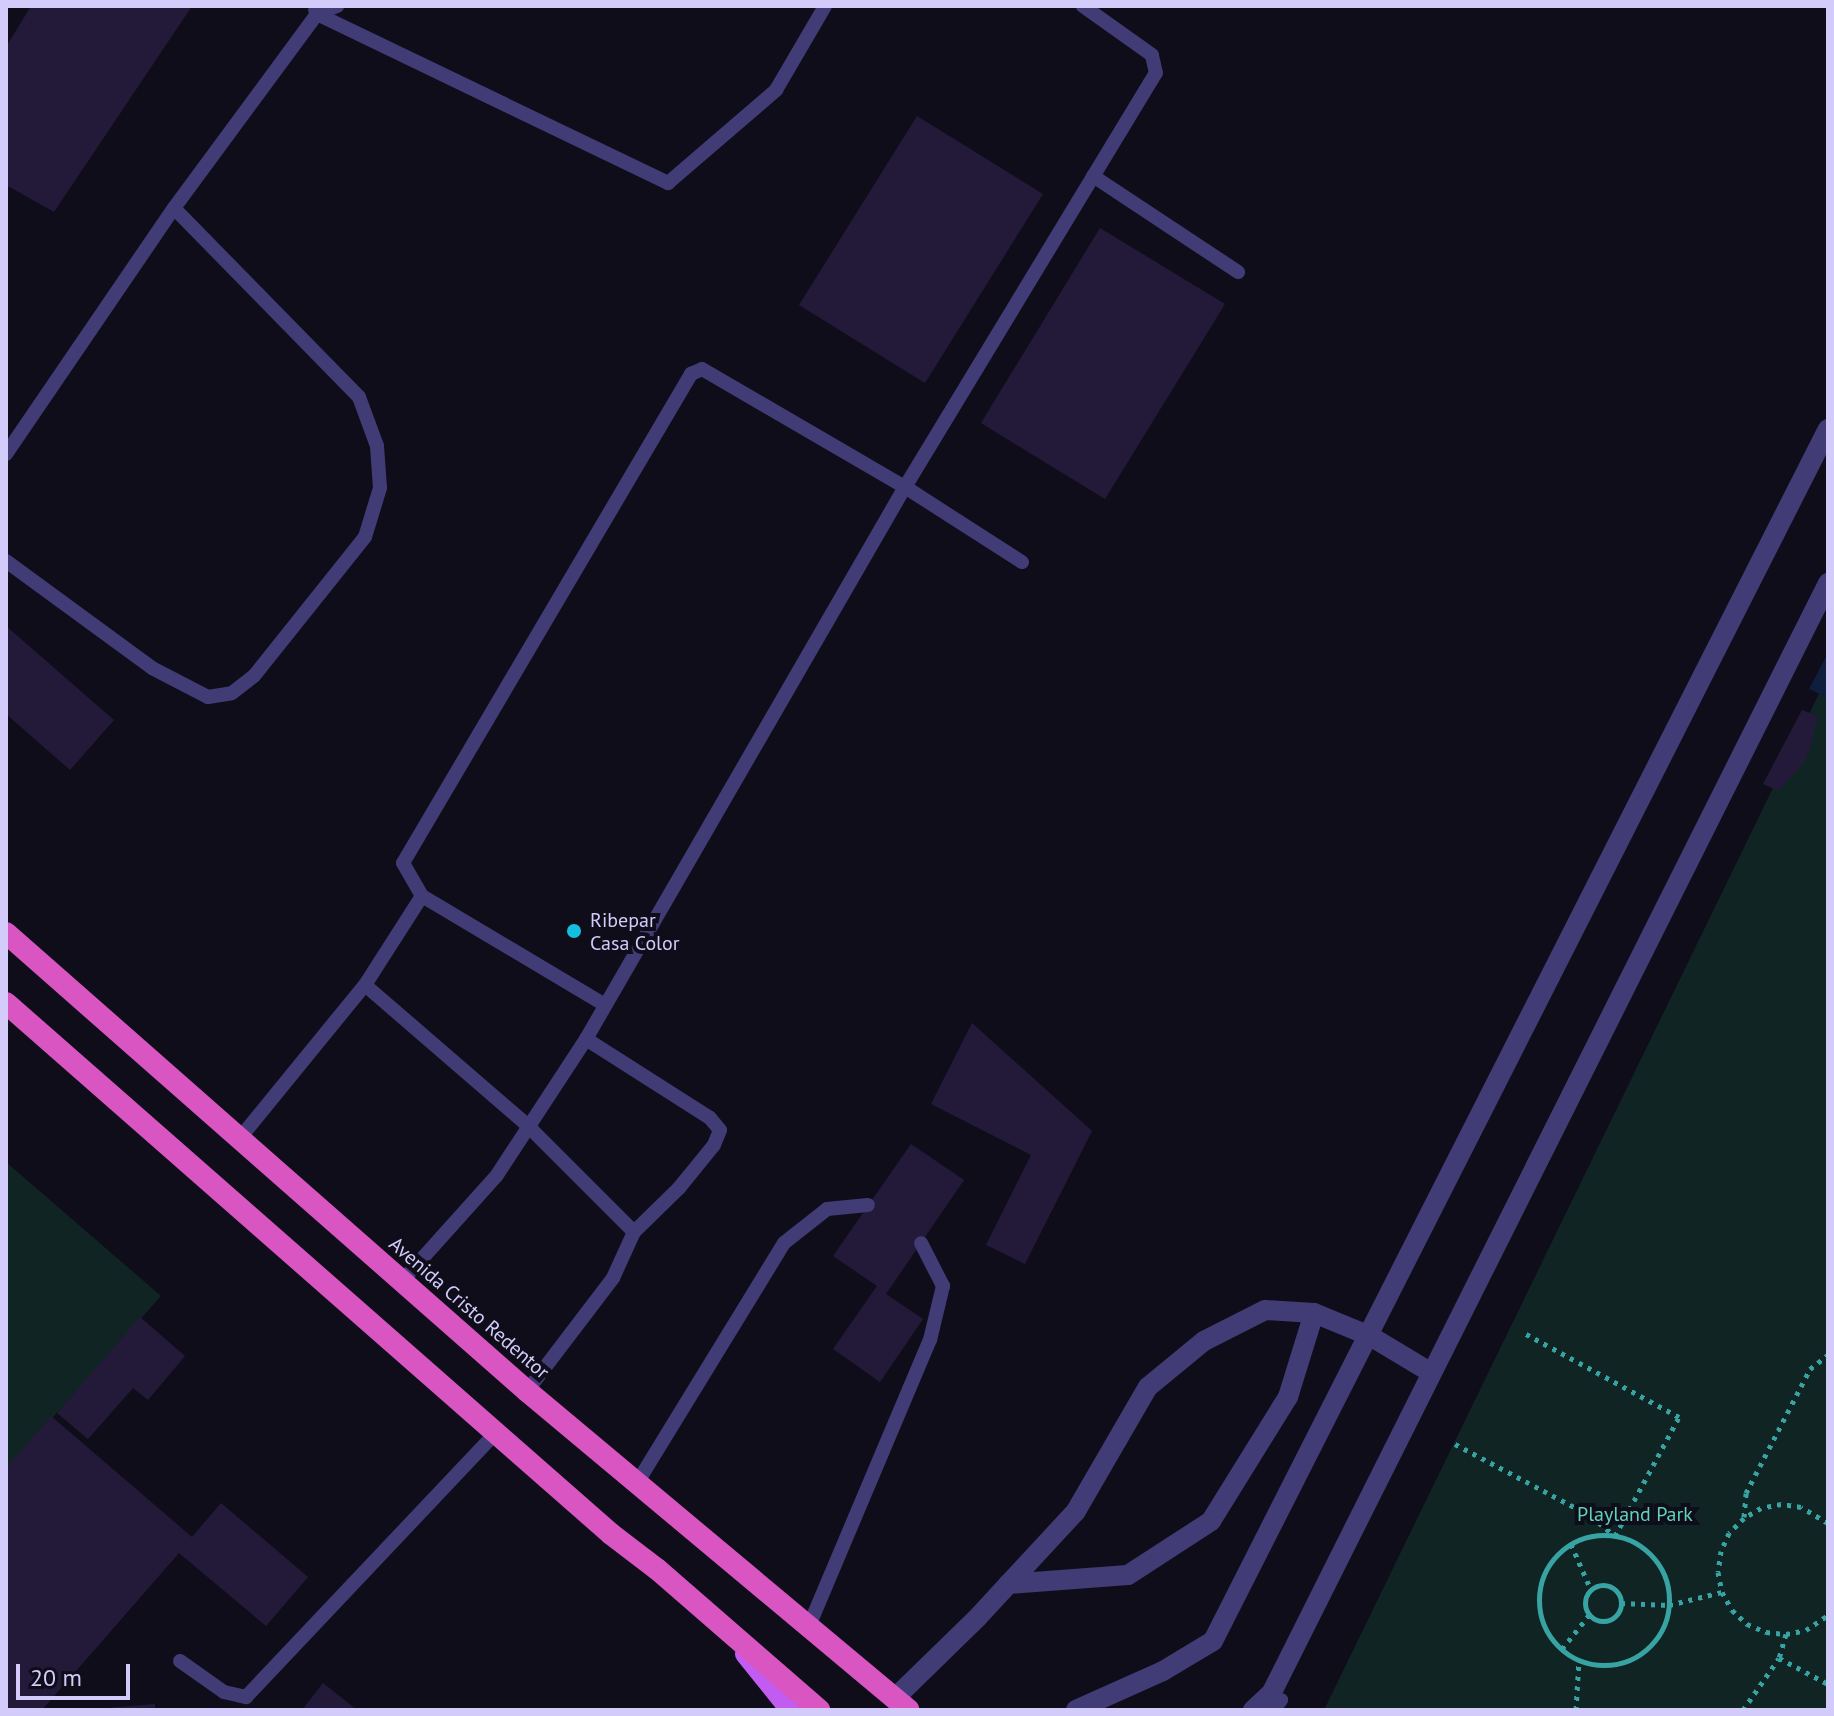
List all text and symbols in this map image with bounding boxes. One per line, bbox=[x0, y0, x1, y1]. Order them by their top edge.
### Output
place label: Ribepar Casa Color bbox=[590, 908, 679, 955]
marker: Ribepar Casa Color bbox=[565, 922, 583, 940]
street label: Avenida Cristo Redentor bbox=[384, 1232, 554, 1384]
park label: Playland Park bbox=[1577, 1502, 1693, 1526]
scale bar bbox=[20, 1648, 134, 1698]
text: 20 m bbox=[30, 1662, 82, 1693]

